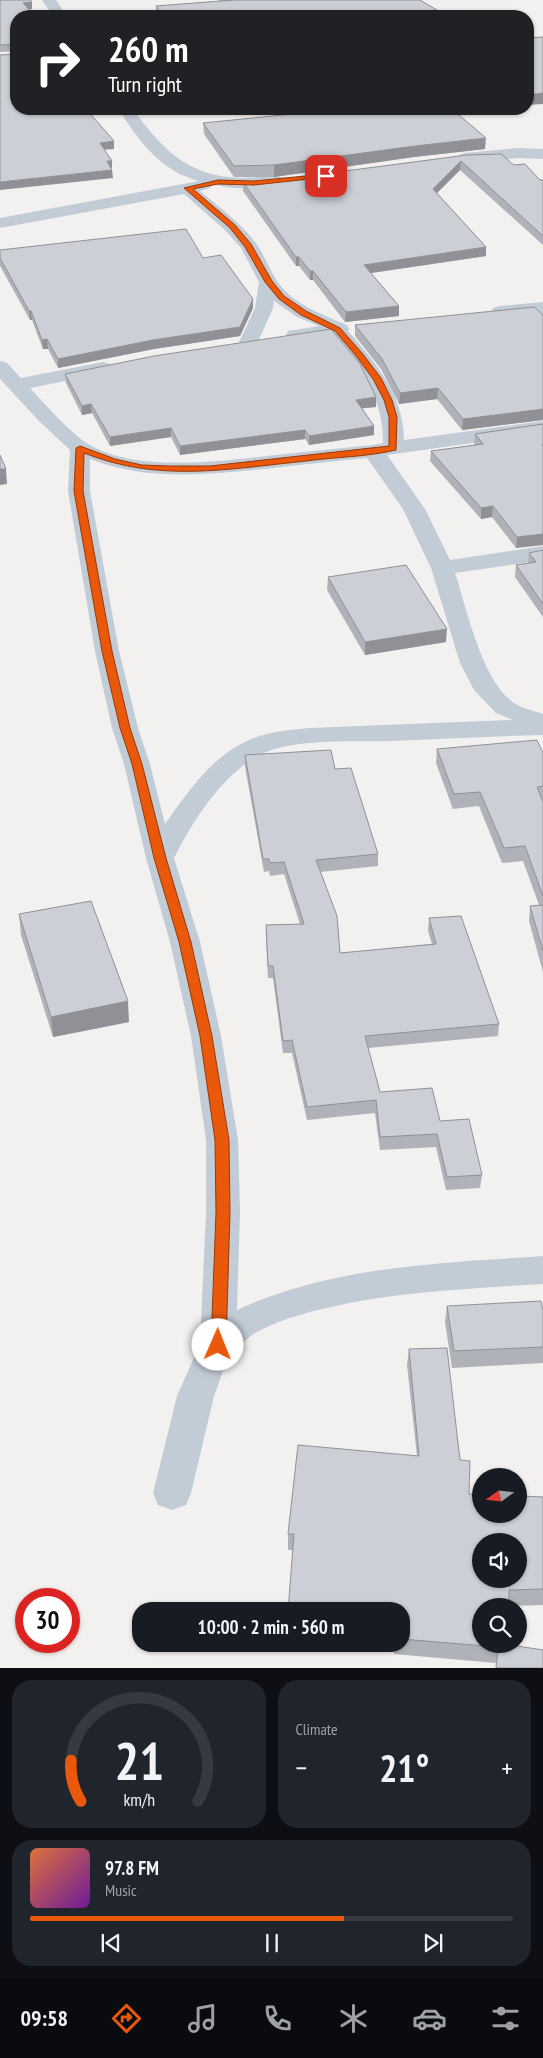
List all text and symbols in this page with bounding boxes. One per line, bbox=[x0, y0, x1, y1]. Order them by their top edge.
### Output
text: 260 m bbox=[108, 26, 189, 72]
icon: right bbox=[25, 30, 90, 95]
text: Turn right bbox=[108, 70, 182, 98]
pin bbox=[305, 155, 347, 197]
icon: arrive bbox=[312, 162, 340, 190]
position arrow bbox=[191, 1318, 243, 1370]
north arrow bbox=[472, 1468, 528, 1522]
map controls bbox=[472, 1468, 527, 1653]
button: sound bbox=[472, 1533, 527, 1588]
speed limit sign: 30 bbox=[15, 1588, 80, 1653]
button: search bbox=[472, 1598, 527, 1653]
text: 10:00 · 2 min · 560 m bbox=[198, 1615, 344, 1639]
text: Climate bbox=[296, 1719, 338, 1739]
text: 21 bbox=[114, 1727, 164, 1794]
text: 21° bbox=[379, 1743, 429, 1792]
text: − bbox=[296, 1749, 307, 1786]
text: + bbox=[501, 1749, 513, 1786]
text: km/h bbox=[123, 1788, 155, 1811]
text: 97.8 FM bbox=[105, 1856, 159, 1880]
text: Music bbox=[105, 1880, 137, 1900]
icon: previous bbox=[97, 1929, 125, 1957]
icon: pause bbox=[258, 1929, 286, 1957]
icon: next bbox=[419, 1929, 447, 1957]
icon: directions bbox=[109, 2001, 144, 2036]
icon: music bbox=[185, 2001, 220, 2036]
icon: phone bbox=[260, 2001, 295, 2036]
icon: climate bbox=[336, 2001, 371, 2036]
icon: car bbox=[412, 2001, 447, 2036]
icon: filters bbox=[488, 2001, 523, 2036]
text: 09:58 bbox=[20, 2004, 68, 2032]

